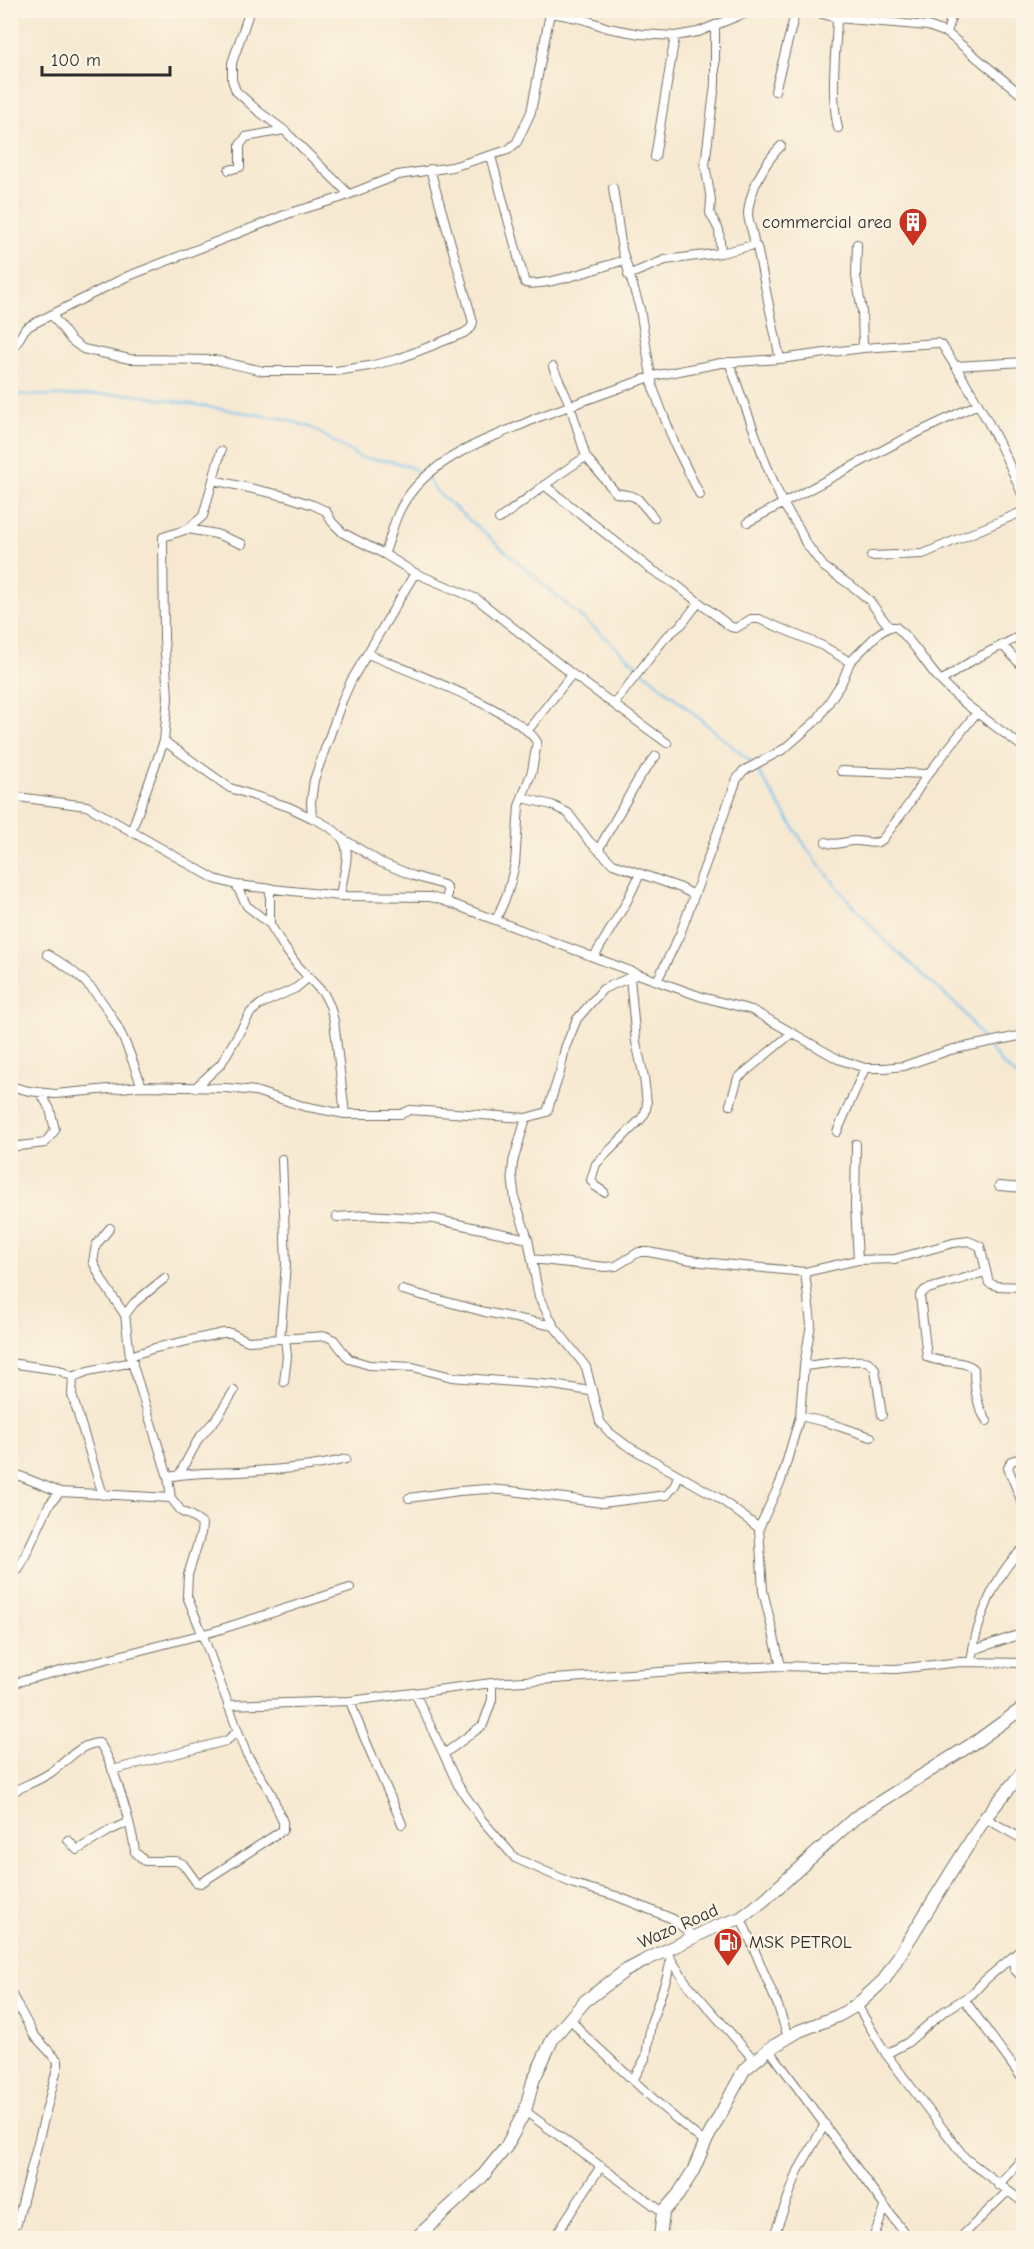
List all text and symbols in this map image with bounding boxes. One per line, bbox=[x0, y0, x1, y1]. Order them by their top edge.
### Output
scale bar bbox=[42, 39, 170, 77]
text: 100 m bbox=[51, 50, 101, 71]
building icon: commercial area bbox=[897, 206, 929, 248]
place label: commercial area bbox=[762, 212, 892, 233]
street label: Wazo Road bbox=[635, 1899, 722, 1953]
fuel station icon: MSK PETROL bbox=[712, 1926, 744, 1968]
place label: MSK PETROL bbox=[749, 1932, 852, 1953]

